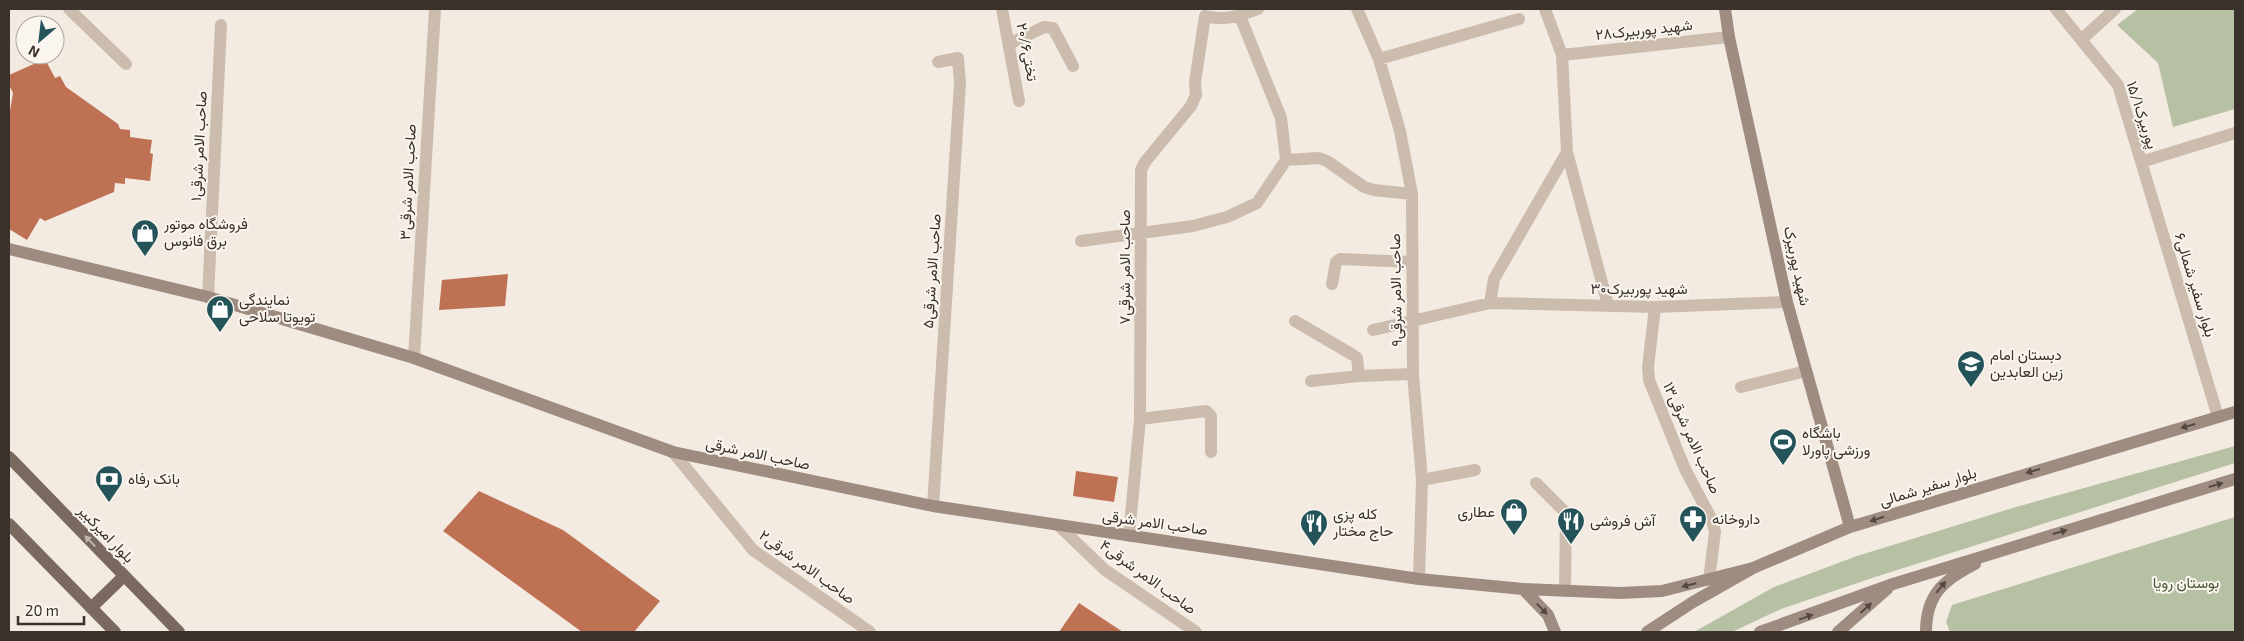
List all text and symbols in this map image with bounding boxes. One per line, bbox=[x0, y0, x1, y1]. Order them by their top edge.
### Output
north arrow bbox=[15, 15, 65, 65]
street label: شهید پوربیرک۲۸ bbox=[1594, 15, 1694, 45]
street label: تختی۲۰/۶ bbox=[1012, 21, 1043, 83]
text: N bbox=[25, 42, 42, 62]
street label: پوربیرک۱۵/۱ bbox=[2122, 79, 2162, 151]
street label: صاحب الامر شرقی۱ bbox=[186, 90, 212, 202]
street label: صاحب الامر شرقی۳ bbox=[395, 124, 421, 240]
street label: صاحب الامر شرقی۷ bbox=[1115, 210, 1135, 324]
street label: صاحب الامر شرقی۵ bbox=[918, 213, 946, 329]
place label: فروشگاه موتور برق فانوس bbox=[163, 214, 248, 251]
shop icon: فروشگاه موتور برق فانوس bbox=[130, 218, 160, 257]
street label: شهید پوربیرک bbox=[1779, 224, 1815, 308]
street label: بلوار سفیر شمالی۶ bbox=[2170, 230, 2220, 340]
street label: صاحب الامر شرقی۹ bbox=[1385, 233, 1407, 347]
street label: شهید پوربیرک۳۰ bbox=[1590, 279, 1688, 299]
place label: نمایندگی تویوتا سلاحی bbox=[239, 290, 316, 327]
shop icon: نمایندگی تویوتا سلاحی bbox=[205, 294, 235, 333]
place label: دبستان امام زین العابدین bbox=[1990, 345, 2063, 382]
school or university icon: دبستان امام زین العابدین bbox=[1956, 349, 1986, 388]
street label: صاحب الامر شرقی۱۳ bbox=[1658, 379, 1726, 497]
one-way arrow bbox=[2181, 422, 2196, 430]
place label: باشگاه ورزشی پاورلا bbox=[1802, 423, 1870, 460]
sports icon: باشگاه ورزشی پاورلا bbox=[1768, 427, 1798, 466]
street label: صاحب الامر شرقی bbox=[704, 433, 812, 475]
street label: بلوار سفیر شمالی bbox=[1877, 463, 1979, 511]
bank icon: بانک رفاه bbox=[94, 464, 124, 503]
one-way arrow bbox=[2025, 468, 2040, 476]
place label: بانک رفاه bbox=[128, 469, 180, 488]
one-way arrow bbox=[2208, 480, 2223, 488]
shop icon: عطاری bbox=[1499, 497, 1529, 536]
street label: بلوار امیرکبیر bbox=[73, 500, 139, 567]
place label: عطاری bbox=[1457, 502, 1495, 522]
place label: کله پزی حاج مختار bbox=[1332, 504, 1393, 542]
pharmacy icon: داروخانه bbox=[1678, 504, 1708, 543]
street label: صاحب الامر شرقی bbox=[1101, 506, 1209, 540]
restaurant icon: آش فروشی bbox=[1556, 506, 1586, 545]
restaurant icon: کله پزی حاج مختار bbox=[1299, 508, 1329, 547]
place label: داروخانه bbox=[1712, 509, 1760, 528]
place label: آش فروشی bbox=[1590, 511, 1657, 531]
one-way arrow bbox=[1870, 515, 1885, 523]
street label: ۲صاحب الامر شرقی bbox=[755, 525, 859, 609]
one-way arrow bbox=[2053, 528, 2068, 536]
one-way arrow bbox=[84, 535, 96, 547]
street label: صاحب الامر شرقی۴ bbox=[1096, 535, 1200, 619]
park label: بوستان رویا bbox=[2153, 573, 2219, 592]
one-way arrow bbox=[1681, 581, 1696, 589]
one-way arrow bbox=[1936, 581, 1947, 594]
scale bar bbox=[18, 594, 84, 626]
text: 20 m bbox=[25, 601, 59, 619]
one-way arrow bbox=[1536, 602, 1548, 614]
one-way arrow bbox=[1860, 603, 1873, 614]
one-way arrow bbox=[1799, 612, 1813, 620]

